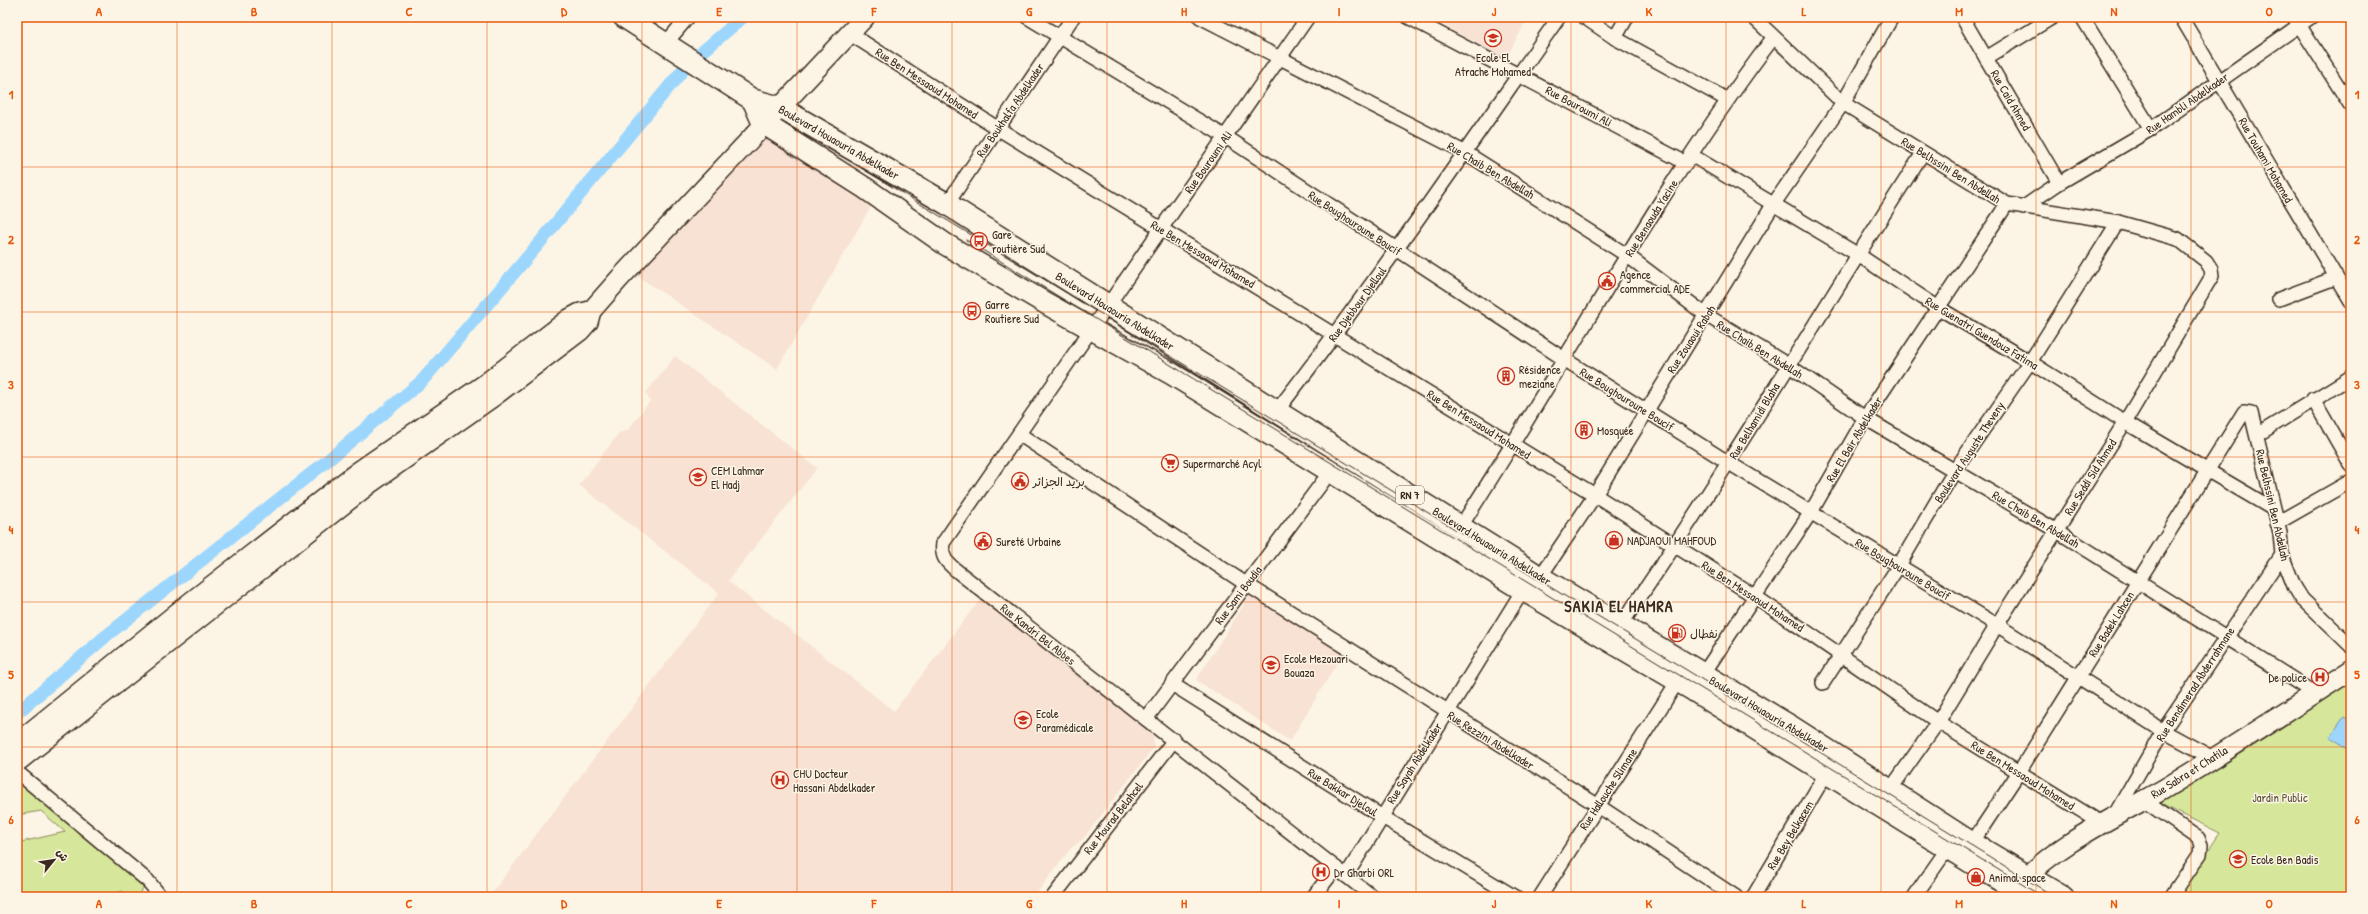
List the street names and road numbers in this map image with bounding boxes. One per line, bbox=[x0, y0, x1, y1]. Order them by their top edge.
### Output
street label: Rue Ben Messaoud Mohamed bbox=[872, 43, 982, 123]
street label: Rue Boukhalfa Abdelkader bbox=[972, 59, 1048, 161]
street label: Rue Caid Ahmed bbox=[1987, 66, 2035, 134]
street label: Rue Hambli Abdelkader bbox=[2142, 68, 2232, 138]
street label: Rue Bouroumi Ali bbox=[1543, 81, 1615, 131]
street label: Boulevard Houaouria Abdelkader bbox=[776, 100, 903, 184]
street label: Rue Touhami Mohamed bbox=[2235, 114, 2297, 206]
street label: Rue Bouroumi Ali bbox=[1180, 127, 1236, 197]
street label: Rue Belhssini Ben Abdellah bbox=[1898, 133, 2004, 207]
street label: Rue Chaib Ben Abdellah bbox=[1444, 137, 1538, 203]
street label: Rue Benaouda Yacine bbox=[1620, 176, 1682, 260]
street label: Rue Boughouroune Boucif bbox=[1305, 186, 1406, 260]
street label: Rue Ben Messaoud Mohamed bbox=[1148, 216, 1259, 292]
street label: Rue Djebbour Djelloul bbox=[1324, 262, 1391, 345]
street label: Boulevard Houaouria Abdelkader bbox=[1052, 268, 1178, 355]
street label: Rue Guenatri Guendouz Fatima bbox=[1922, 292, 2042, 374]
street label: Rue Zouaoui Rabah bbox=[1663, 302, 1719, 376]
street label: Rue Chaib Ben Abdellah bbox=[1714, 316, 1806, 382]
street label: Rue Boughouroune Boucif bbox=[1577, 363, 1678, 435]
street label: Rue Belhamidi Blaha bbox=[1724, 379, 1784, 462]
street label: Rue Ben Messaoud Mohamed bbox=[1424, 385, 1534, 463]
street label: Rue El Bair Abdelkader bbox=[1822, 393, 1886, 485]
street label: Boulevard Auguste Theveny bbox=[1930, 398, 2008, 506]
street label: Rue Seddi Sid Ahmed bbox=[2060, 435, 2120, 518]
street label: Rue Belhssini Ben Abdellah bbox=[2252, 448, 2294, 562]
road number: RN 7 bbox=[1396, 486, 1424, 504]
street label: Rue Chaib Ben Abdellah bbox=[1989, 486, 2083, 552]
street label: Boulevard Houaouria Abdelkader bbox=[1429, 503, 1555, 590]
street label: Rue Boughouroune Boucif bbox=[1852, 534, 1954, 604]
street label: Rue Ben Messaoud Mohamed bbox=[1698, 556, 1808, 636]
street label: Rue Sami Boudia bbox=[1210, 562, 1266, 628]
street label: Rue Badek Lahcen bbox=[2084, 588, 2138, 660]
street label: Rue Kandri Bel Abbes bbox=[997, 599, 1079, 669]
street label: Rue Bendimerad Abderrahmane bbox=[2152, 623, 2239, 745]
street label: Boulevard Houaouria Abdelkader bbox=[1706, 671, 1832, 757]
street label: Rue Rezzini Abdelkader bbox=[1444, 707, 1538, 774]
street label: Rue Sayah Abdelkader bbox=[1382, 719, 1446, 807]
street label: Rue Ben Messaoud Mohamed bbox=[1968, 736, 2078, 814]
street label: Rue Sabra et Chatila bbox=[2147, 741, 2231, 802]
street label: Rue Hallouche Slimane bbox=[1575, 745, 1641, 833]
street label: Rue Bakkar Djeloul bbox=[1305, 764, 1382, 821]
street label: Rue Mourad Belahcel bbox=[1079, 778, 1147, 858]
street label: Rue Bey Belkacem bbox=[1763, 797, 1817, 873]

